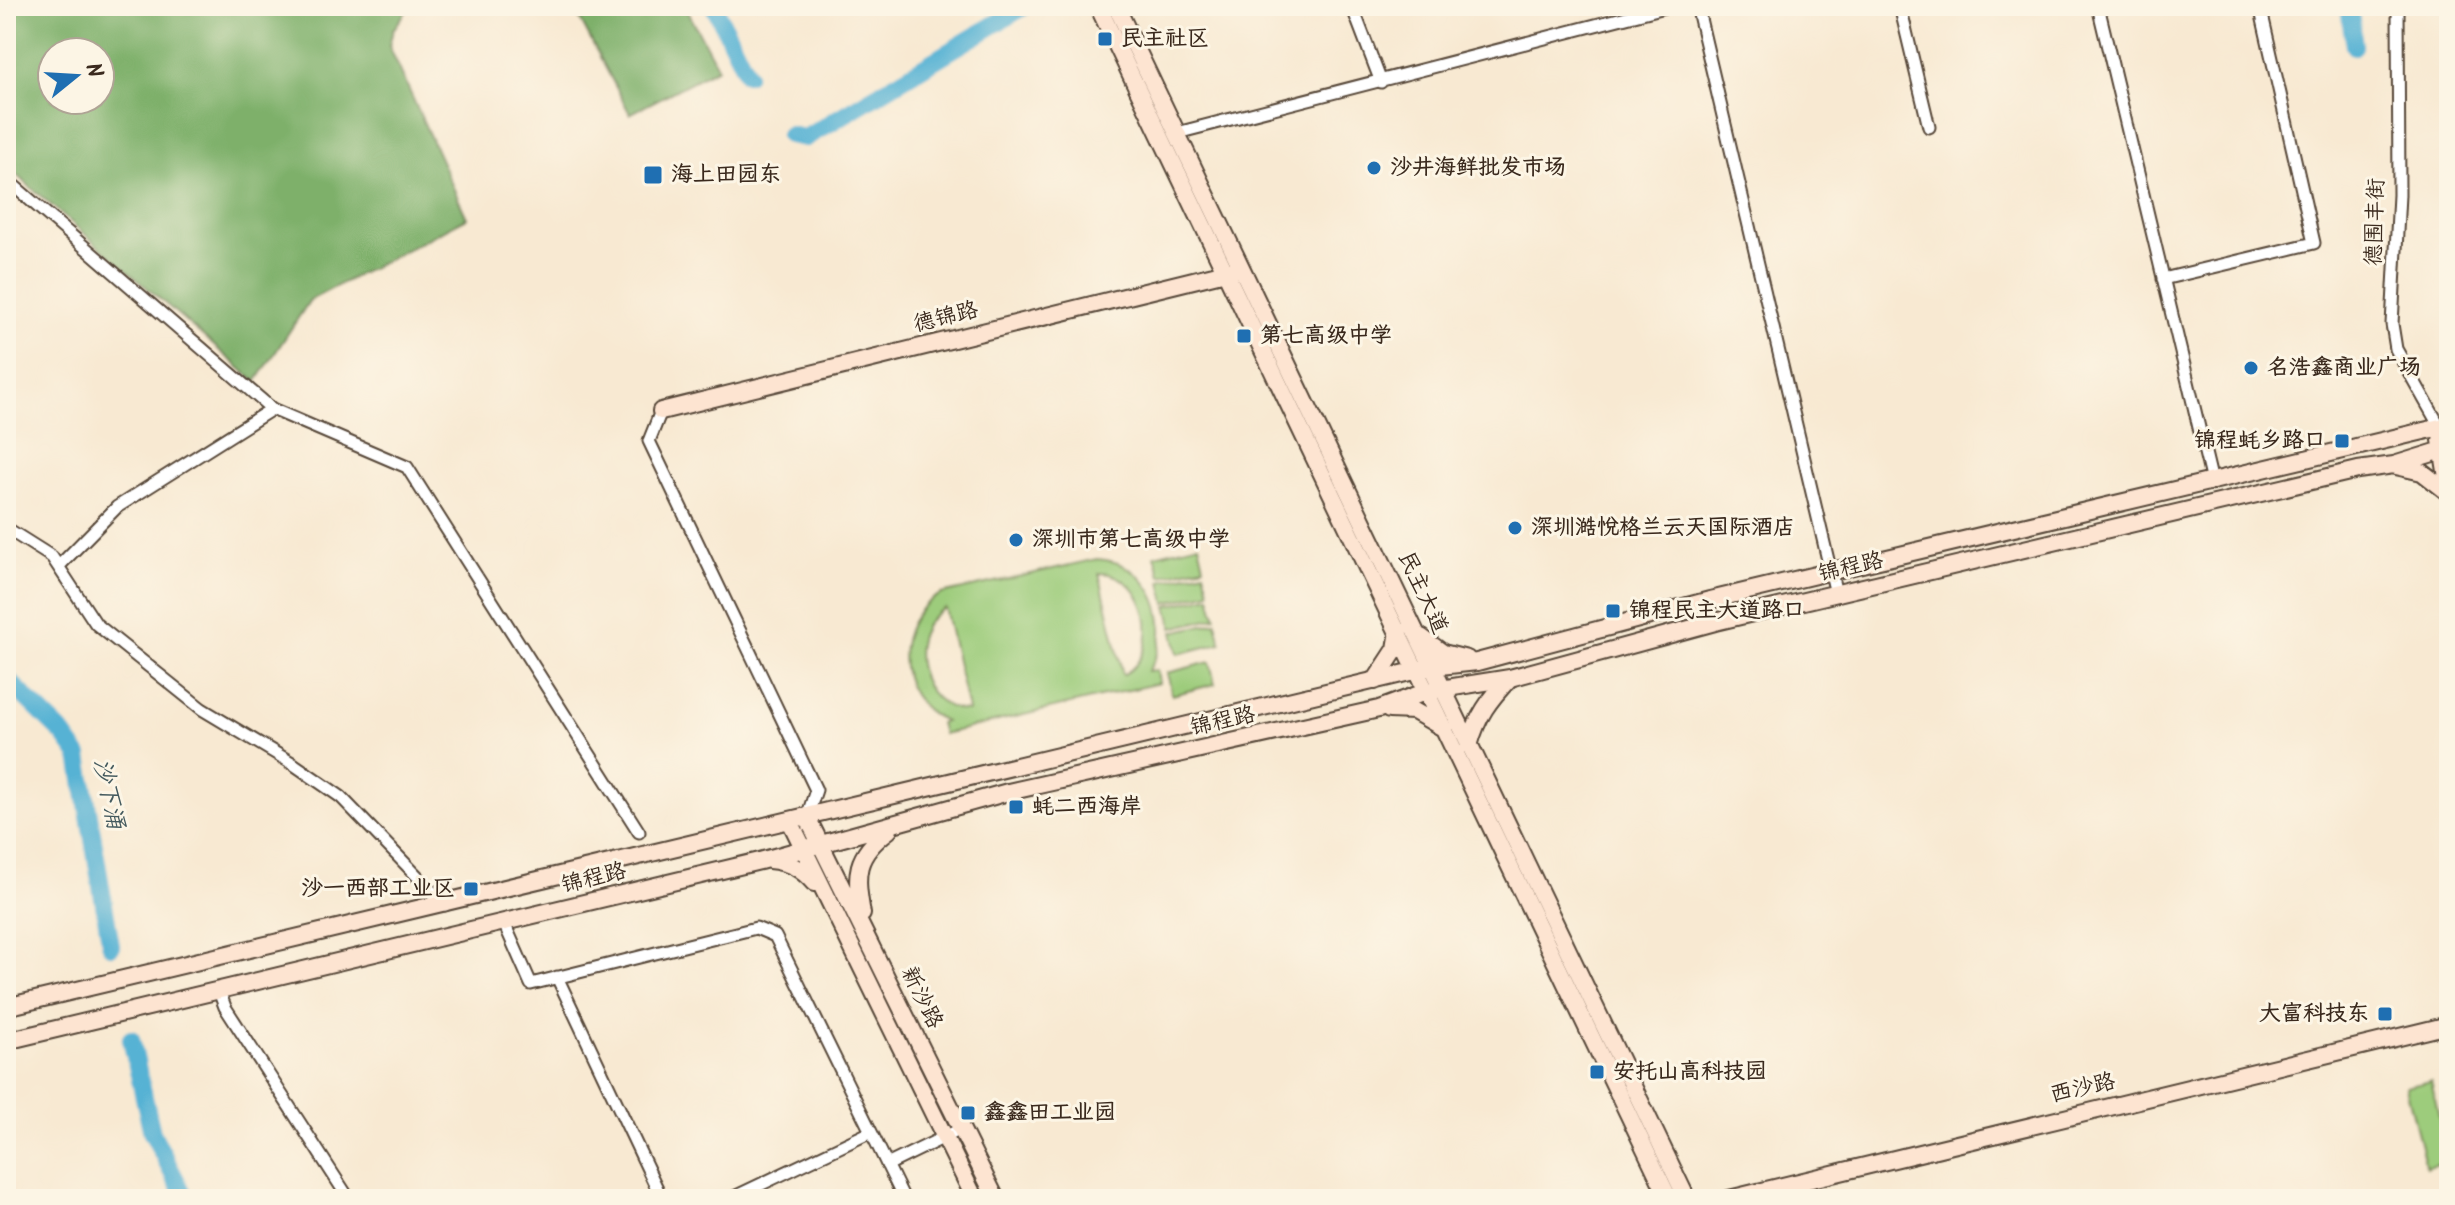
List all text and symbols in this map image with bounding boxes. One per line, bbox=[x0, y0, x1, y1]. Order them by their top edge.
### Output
place label: 民主社区 bbox=[1121, 22, 1209, 57]
marker: 民主社区 bbox=[1096, 30, 1114, 48]
north arrow bbox=[36, 36, 116, 116]
text: N bbox=[74, 59, 111, 83]
place label: 沙井海鲜批发市场 bbox=[1390, 151, 1566, 186]
place label: 海上田园东 bbox=[671, 158, 781, 193]
marker: 沙井海鲜批发市场 bbox=[1365, 159, 1383, 177]
marker: 海上田园东 bbox=[642, 164, 664, 186]
street label: 德围丰街 bbox=[2357, 177, 2395, 267]
street label: 德锦路 bbox=[910, 293, 982, 343]
place label: 第七高级中学 bbox=[1260, 319, 1392, 354]
marker: 第七高级中学 bbox=[1235, 327, 1253, 345]
place label: 名浩鑫商业广场 bbox=[2267, 351, 2421, 386]
marker: 名浩鑫商业广场 bbox=[2242, 359, 2260, 377]
place label: 锦程蚝乡路口 bbox=[2194, 424, 2326, 459]
marker: 锦程蚝乡路口 bbox=[2333, 432, 2351, 450]
place label: 深圳澔悦格兰云天国际酒店 bbox=[1531, 511, 1795, 546]
marker: 深圳澔悦格兰云天国际酒店 bbox=[1506, 519, 1524, 537]
place label: 深圳市第七高级中学 bbox=[1032, 523, 1230, 558]
marker: 深圳市第七高级中学 bbox=[1007, 531, 1025, 549]
street label: 锦程路 bbox=[1815, 544, 1887, 592]
street label: 民主大道 bbox=[1388, 546, 1456, 640]
place label: 锦程民主大道路口 bbox=[1629, 594, 1805, 629]
marker: 锦程民主大道路口 bbox=[1604, 602, 1622, 620]
street label: 锦程路 bbox=[1187, 698, 1259, 746]
water label: 沙下涌 bbox=[81, 755, 135, 834]
place label: 蚝二西海岸 bbox=[1032, 790, 1142, 825]
marker: 蚝二西海岸 bbox=[1007, 798, 1025, 816]
street label: 锦程路 bbox=[558, 854, 630, 904]
place label: 沙一西部工业区 bbox=[301, 872, 455, 907]
marker: 沙一西部工业区 bbox=[462, 880, 480, 898]
street label: 新沙路 bbox=[891, 961, 951, 1035]
place label: 大富科技东 bbox=[2259, 997, 2369, 1032]
marker: 大富科技东 bbox=[2376, 1005, 2394, 1023]
place label: 安托山高科技园 bbox=[1613, 1055, 1767, 1090]
marker: 安托山高科技园 bbox=[1588, 1063, 1606, 1081]
street label: 西沙路 bbox=[2047, 1065, 2119, 1113]
place label: 鑫鑫田工业园 bbox=[984, 1096, 1116, 1131]
marker: 鑫鑫田工业园 bbox=[959, 1104, 977, 1122]

